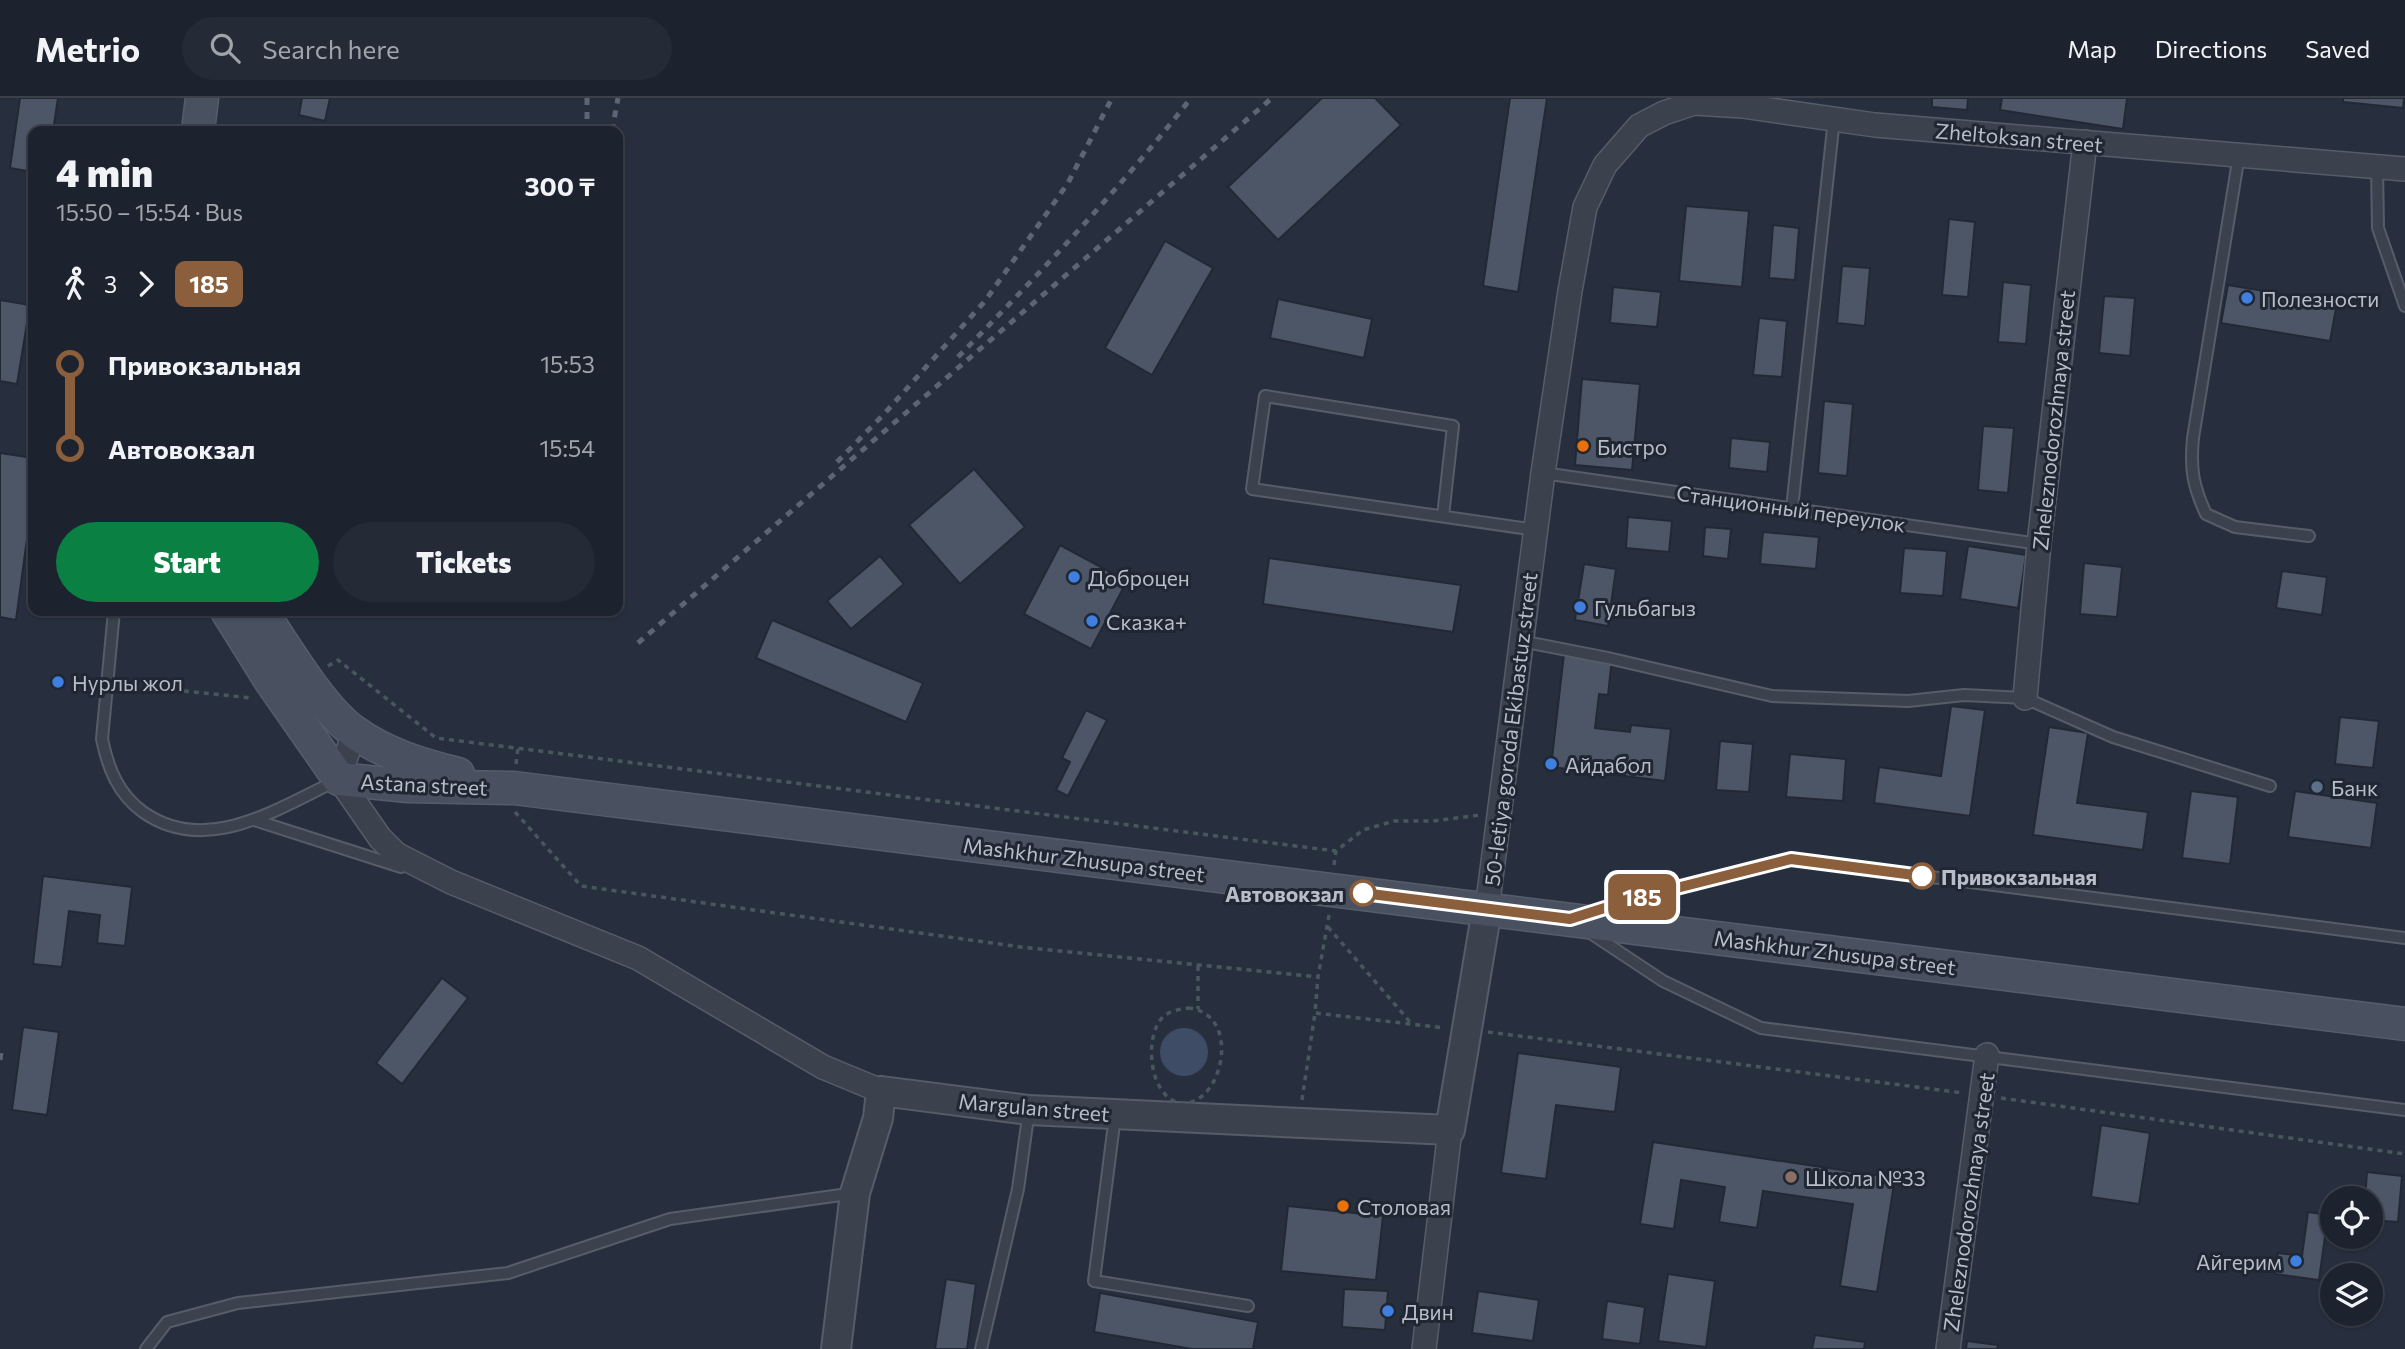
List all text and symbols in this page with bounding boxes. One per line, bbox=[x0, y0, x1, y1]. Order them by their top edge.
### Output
search box bbox=[182, 17, 672, 80]
text: Metrio bbox=[35, 28, 140, 69]
icon: search bbox=[206, 29, 244, 67]
text: Search here bbox=[262, 33, 400, 64]
text: Map bbox=[2067, 34, 2117, 63]
text: Directions bbox=[2155, 34, 2267, 63]
text: Saved bbox=[2305, 34, 2370, 63]
street label: Zheltoksan street bbox=[1934, 117, 2104, 157]
text: 4 min bbox=[56, 148, 153, 195]
text: 300 ₸ bbox=[524, 170, 595, 201]
text: 15:50 – 15:54 · Bus bbox=[56, 198, 243, 226]
icon: walk bbox=[56, 265, 94, 303]
icon: forward bbox=[127, 265, 165, 303]
text: 185 bbox=[189, 269, 229, 298]
text: 3 bbox=[104, 270, 117, 298]
place label: Полезности bbox=[2261, 286, 2379, 311]
street label: Zheleznodorozhnaya street bbox=[2027, 289, 2079, 551]
marker: Полезности bbox=[2239, 290, 2255, 306]
text: Привокзальная bbox=[108, 349, 301, 380]
text: 15:53 bbox=[540, 350, 595, 378]
text: Автовокзал bbox=[108, 433, 255, 464]
text: 15:54 bbox=[540, 434, 595, 462]
place label: Бистро bbox=[1597, 434, 1667, 459]
marker: Бистро bbox=[1575, 438, 1591, 454]
street label: Станционный переулок bbox=[1675, 480, 1907, 536]
button: Start bbox=[56, 522, 319, 602]
button: Tickets bbox=[333, 522, 595, 602]
place label: Доброцен bbox=[1088, 565, 1190, 590]
marker: Доброцен bbox=[1066, 569, 1082, 585]
street label: 50-letiya goroda Ekibastuz street bbox=[1478, 571, 1542, 887]
place label: Гульбагыз bbox=[1594, 595, 1696, 620]
marker: Гульбагыз bbox=[1572, 599, 1588, 615]
place label: Сказка+ bbox=[1106, 609, 1187, 634]
marker: Сказка+ bbox=[1084, 613, 1100, 629]
place label: Нурлы жол bbox=[72, 670, 183, 695]
marker: Нурлы жол bbox=[50, 674, 66, 690]
place label: Айдабол bbox=[1565, 752, 1652, 777]
marker: Айдабол bbox=[1543, 756, 1559, 772]
street label: Astana street bbox=[360, 768, 488, 800]
place label: Банк bbox=[2331, 775, 2378, 800]
marker: Банк bbox=[2309, 779, 2325, 795]
street label: Mashkhur Zhusupa street bbox=[962, 832, 1206, 886]
marker: Привокзальная bbox=[1909, 863, 1935, 889]
place label: Привокзальная bbox=[1941, 864, 2097, 889]
line badge: 185 bbox=[1602, 874, 1682, 920]
marker: Автовокзал bbox=[1350, 880, 1376, 906]
place label: Автовокзал bbox=[1225, 881, 1344, 906]
text: 185 bbox=[1622, 882, 1662, 911]
street label: Mashkhur Zhusupa street bbox=[1713, 925, 1957, 979]
street label: Zheleznodorozhnaya street bbox=[1937, 1071, 1999, 1333]
street label: Margulan street bbox=[957, 1088, 1111, 1126]
place label: Школа №33 bbox=[1805, 1165, 1926, 1190]
marker: Школа №33 bbox=[1783, 1169, 1799, 1185]
map controls bbox=[2320, 1186, 2383, 1326]
button: locate bbox=[2320, 1186, 2383, 1249]
place label: Столовая bbox=[1357, 1194, 1451, 1219]
marker: Столовая bbox=[1335, 1198, 1351, 1214]
place label: Айгерим bbox=[2196, 1249, 2282, 1274]
marker: Айгерим bbox=[2288, 1253, 2304, 1269]
button: layers bbox=[2320, 1263, 2383, 1326]
place label: Двин bbox=[1402, 1299, 1454, 1324]
marker: Двин bbox=[1380, 1303, 1396, 1319]

